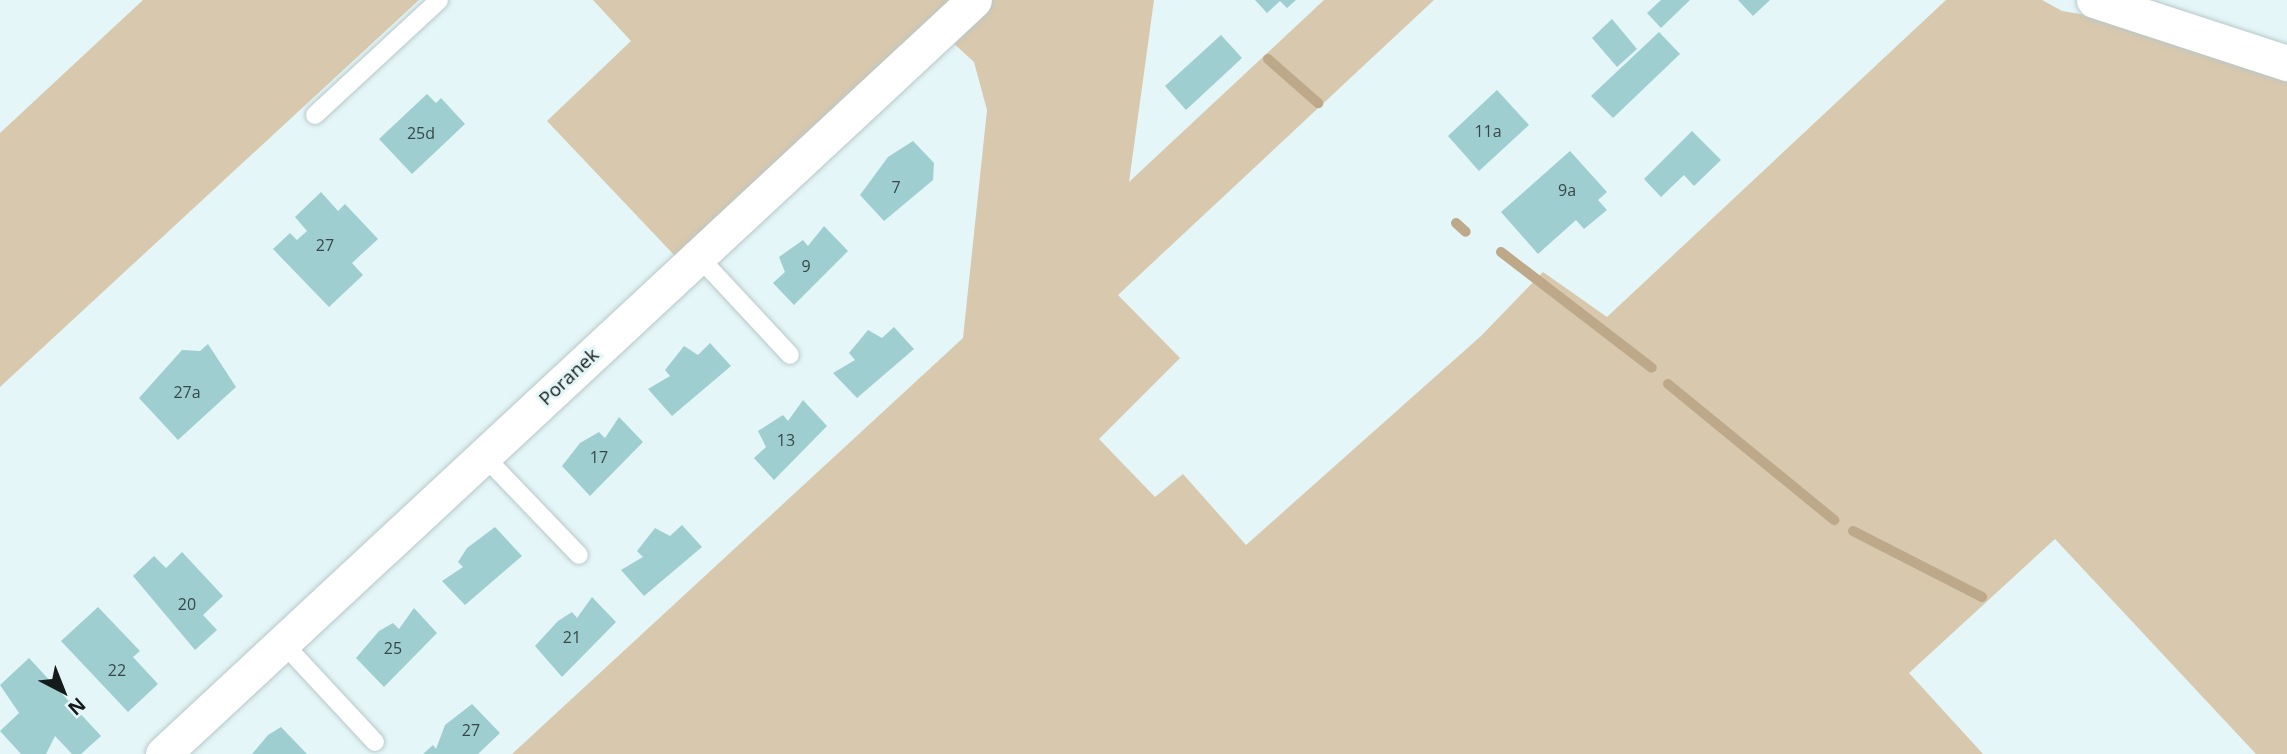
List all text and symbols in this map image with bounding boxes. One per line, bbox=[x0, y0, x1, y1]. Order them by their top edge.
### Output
house number: 11a bbox=[1474, 121, 1502, 141]
house number: 25d bbox=[407, 123, 435, 143]
house number: 7 bbox=[891, 177, 901, 197]
house number: 9a bbox=[1558, 180, 1576, 200]
house number: 27 bbox=[316, 235, 334, 255]
house number: 9 bbox=[801, 256, 811, 276]
street label: Poranek bbox=[534, 344, 604, 410]
house number: 27a bbox=[173, 382, 201, 402]
house number: 13 bbox=[777, 430, 795, 450]
house number: 17 bbox=[590, 447, 608, 467]
house number: 20 bbox=[178, 594, 196, 614]
house number: 21 bbox=[563, 627, 581, 647]
house number: 25 bbox=[384, 638, 402, 658]
north arrow bbox=[28, 656, 98, 726]
house number: 22 bbox=[108, 660, 126, 680]
text: N bbox=[63, 692, 91, 721]
house number: 27 bbox=[462, 720, 480, 740]

